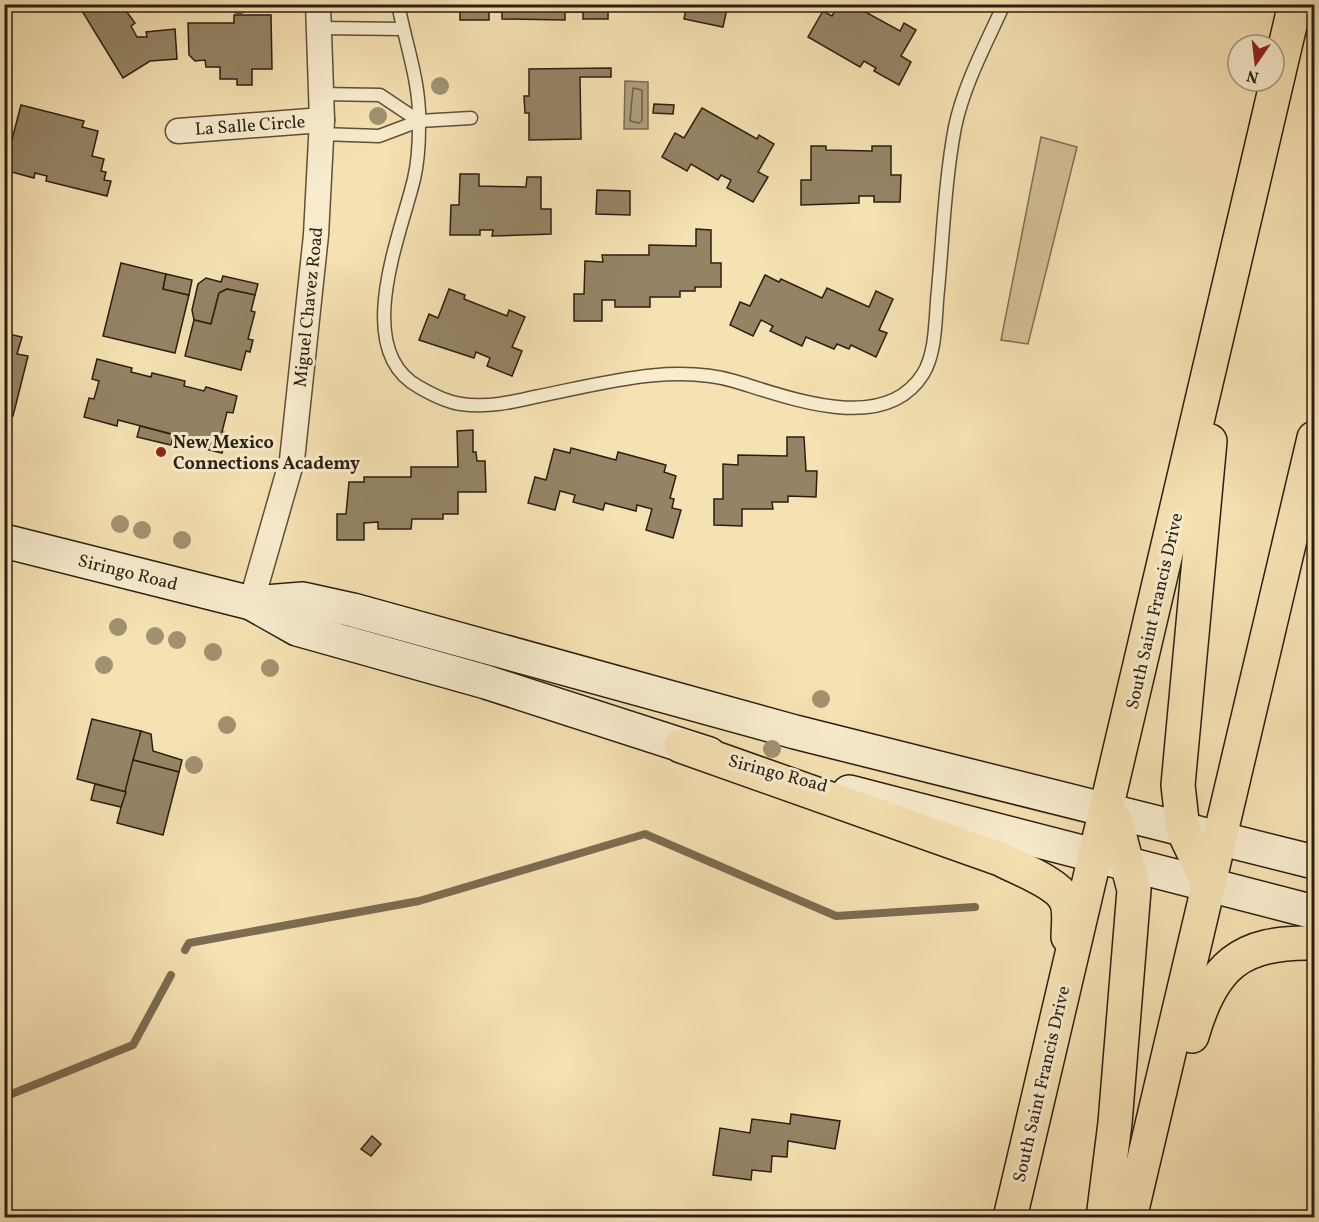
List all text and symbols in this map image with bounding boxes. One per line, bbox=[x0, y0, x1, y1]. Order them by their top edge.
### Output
north arrow bbox=[1226, 33, 1286, 93]
text: N bbox=[1244, 63, 1261, 88]
street label: La Salle Circle bbox=[194, 110, 306, 143]
street label: Miguel Chavez Road bbox=[289, 226, 330, 389]
place label: New Mexico Connections Academy bbox=[173, 431, 360, 477]
marker: New Mexico Connections Academy bbox=[154, 445, 168, 459]
street label: South Saint Francis Drive bbox=[1121, 511, 1190, 712]
street label: Siringo Road bbox=[75, 549, 180, 598]
street label: Siringo Road bbox=[725, 749, 830, 800]
street label: South Saint Francis Drive bbox=[1008, 984, 1077, 1185]

